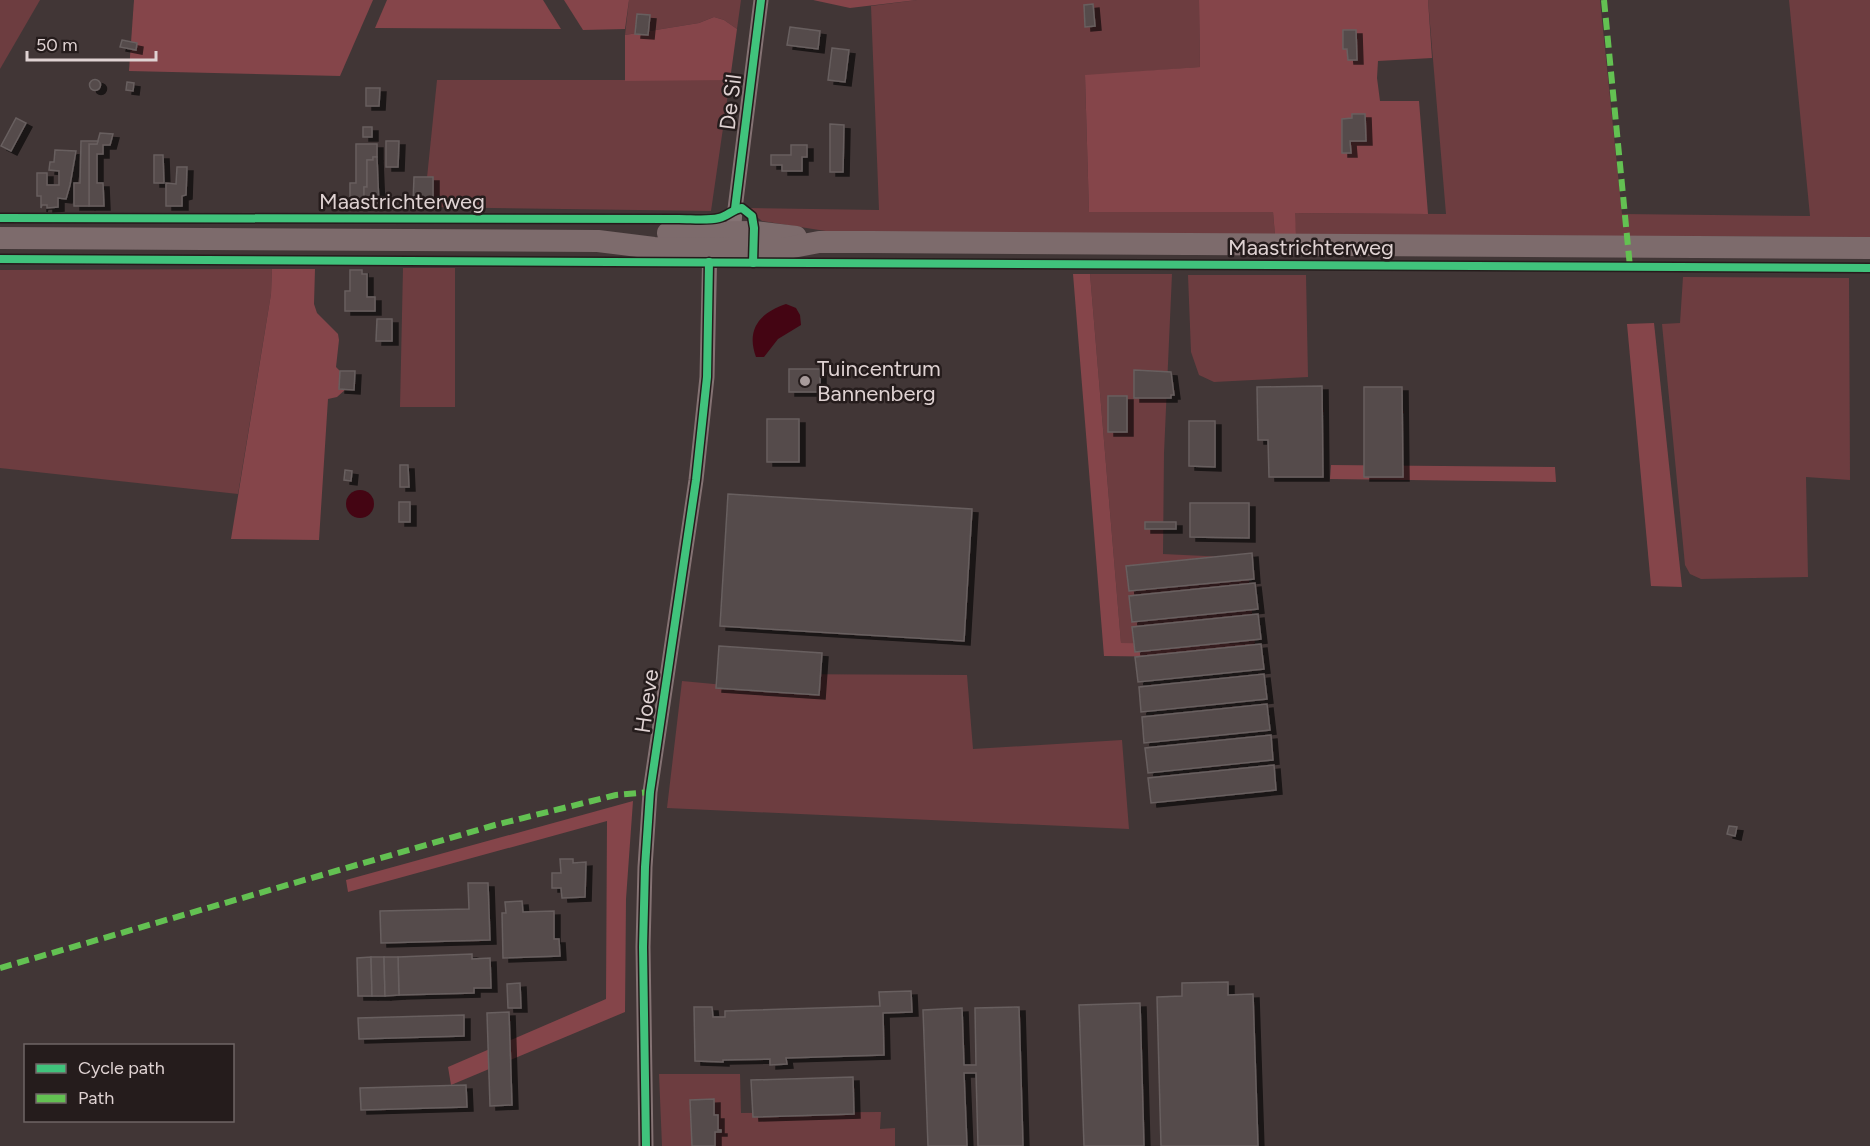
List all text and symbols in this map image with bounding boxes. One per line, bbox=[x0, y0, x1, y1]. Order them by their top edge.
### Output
scale bar bbox=[27, 24, 156, 62]
text: 50 m bbox=[36, 34, 78, 56]
street label: De Sil bbox=[714, 73, 747, 132]
street label: Maastrichterweg bbox=[319, 188, 485, 215]
street label: Maastrichterweg bbox=[1228, 234, 1394, 261]
place label: Tuincentrum Bannenberg bbox=[817, 355, 941, 407]
marker: Tuincentrum Bannenberg bbox=[798, 374, 812, 388]
street label: Hoeve bbox=[629, 667, 664, 735]
legend bbox=[24, 1044, 234, 1122]
text: Cycle path bbox=[78, 1057, 165, 1079]
text: Path bbox=[78, 1087, 114, 1109]

